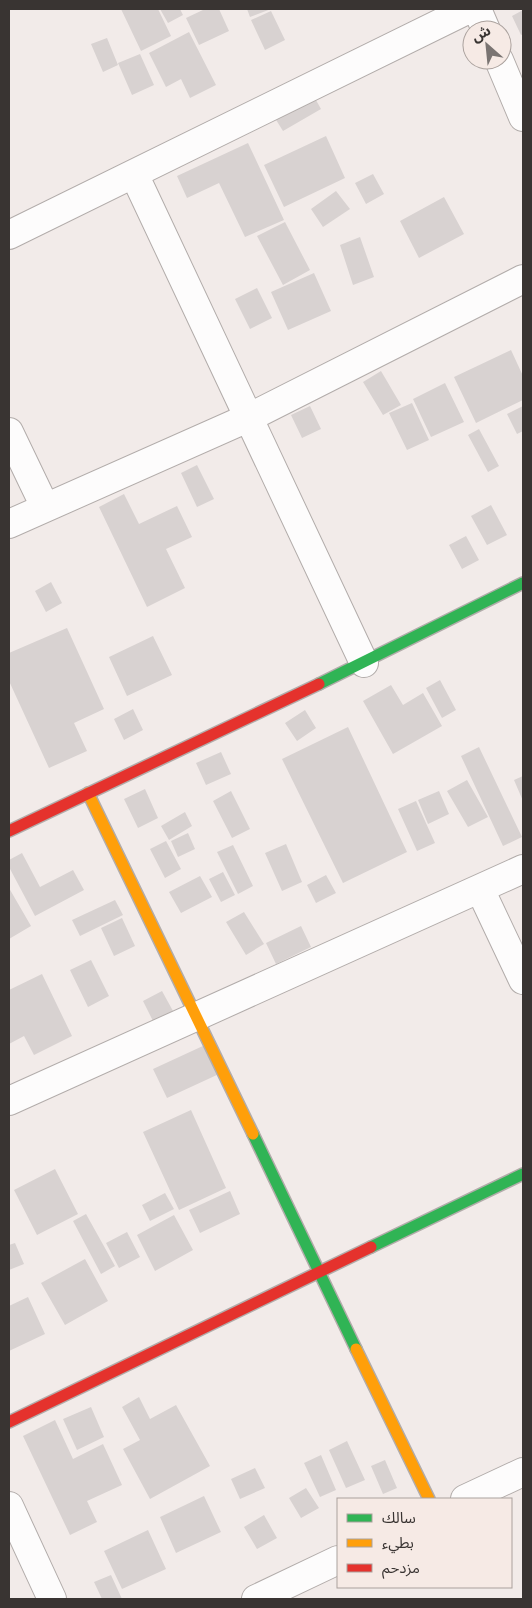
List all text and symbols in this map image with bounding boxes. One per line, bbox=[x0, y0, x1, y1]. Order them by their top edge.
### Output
north arrow bbox=[462, 20, 512, 70]
text: ش bbox=[469, 22, 494, 46]
legend bbox=[337, 1498, 512, 1588]
text: سالك bbox=[382, 1509, 416, 1527]
text: بطيء bbox=[382, 1534, 414, 1554]
text: مزدحم bbox=[382, 1559, 420, 1579]

